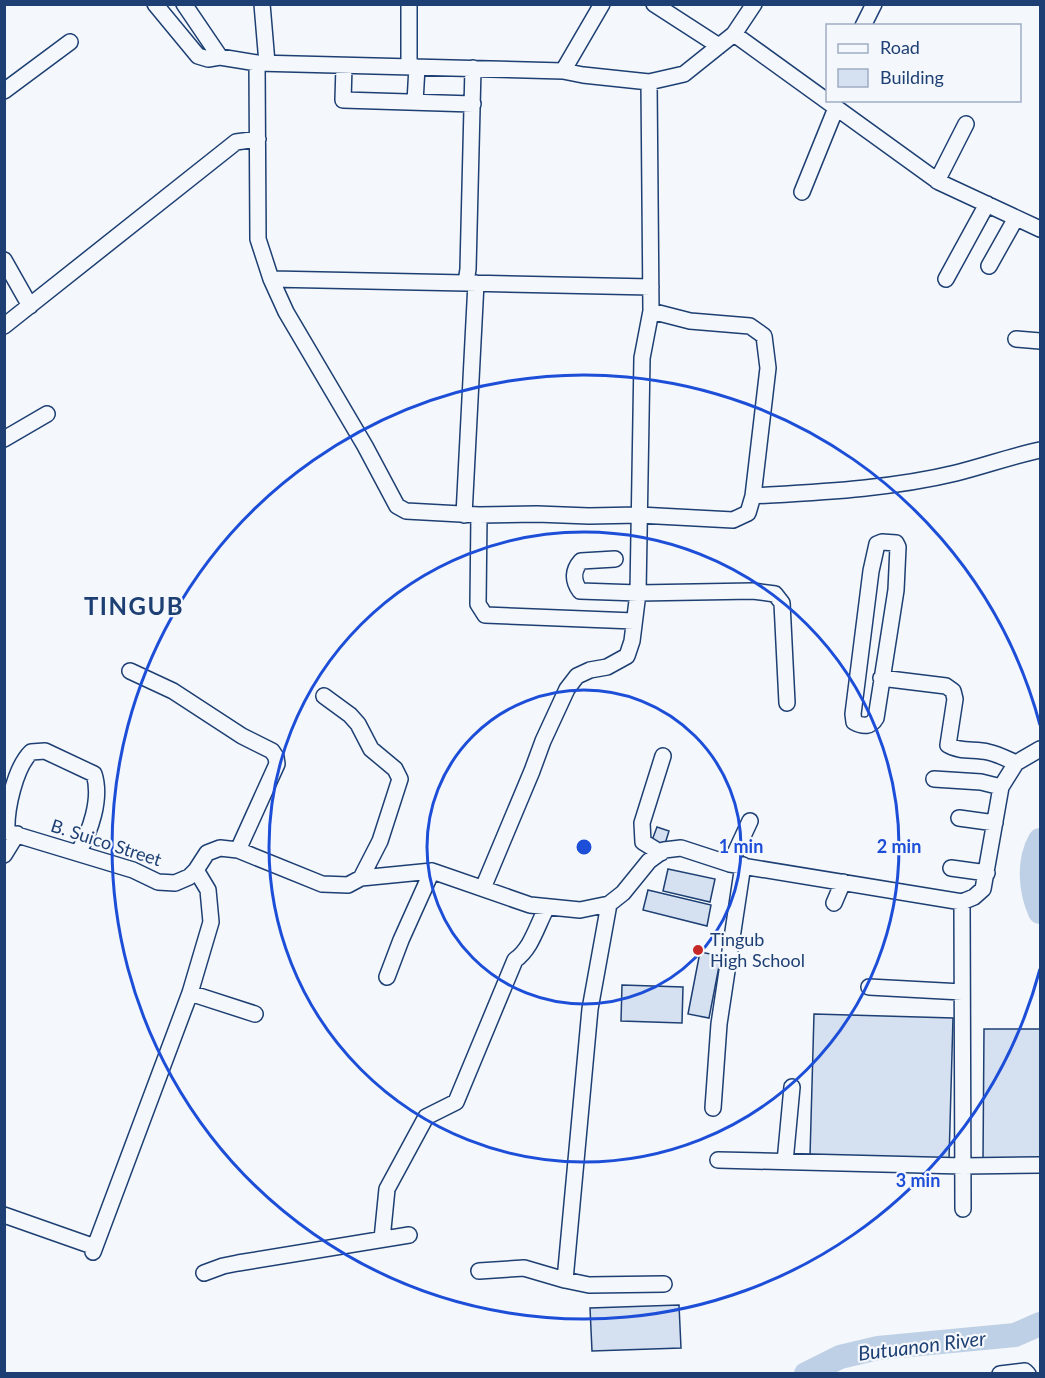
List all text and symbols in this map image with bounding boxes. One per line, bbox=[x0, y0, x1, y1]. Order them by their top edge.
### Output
legend bbox=[826, 24, 1021, 102]
text: Road bbox=[880, 36, 920, 58]
text: Building bbox=[880, 66, 944, 88]
district label: TINGUB bbox=[84, 591, 184, 620]
street label: B. Suico Street bbox=[48, 814, 165, 870]
text: 1 min bbox=[719, 835, 763, 857]
text: 2 min bbox=[877, 835, 921, 857]
centre of rings bbox=[574, 837, 594, 857]
place label: Tingub High School bbox=[710, 928, 805, 971]
marker: Tingub High School bbox=[691, 943, 705, 957]
text: 3 min bbox=[896, 1169, 940, 1191]
water label: Butuanon River bbox=[857, 1325, 988, 1365]

